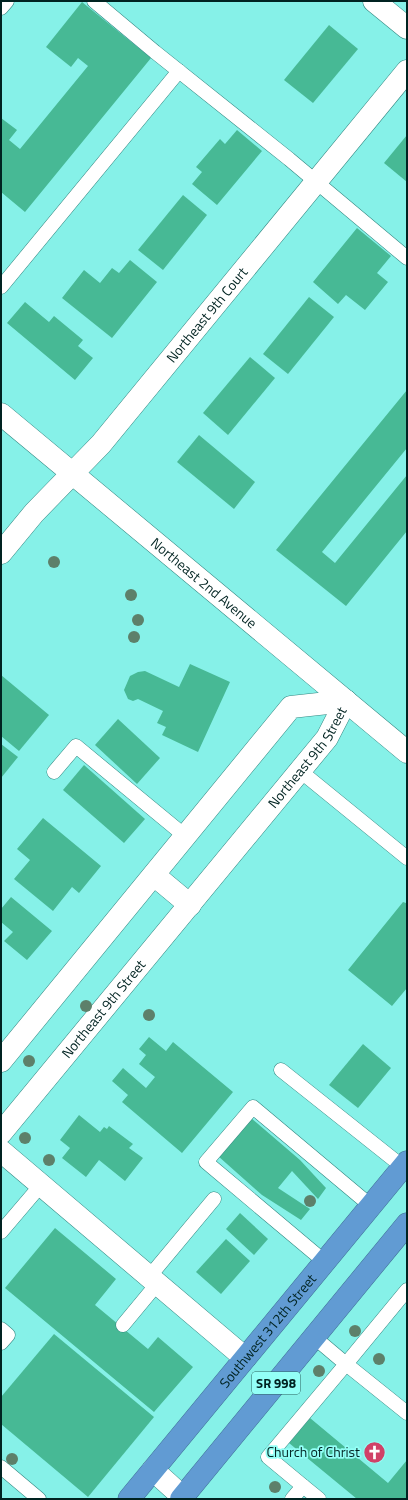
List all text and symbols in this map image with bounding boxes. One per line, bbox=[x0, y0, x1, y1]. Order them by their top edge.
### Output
street label: Northeast 9th Court bbox=[161, 262, 252, 367]
street label: Northeast 2nd Avenue bbox=[147, 532, 262, 633]
street label: Northeast 9th Street bbox=[262, 703, 351, 812]
street label: Northeast 9th Street bbox=[56, 955, 150, 1062]
street label: Southwest 312th Street bbox=[214, 1269, 321, 1392]
road number: SR 998 bbox=[252, 1372, 300, 1394]
church icon: Church of Christ bbox=[362, 1439, 388, 1465]
place label: Church of Christ bbox=[266, 1441, 360, 1462]

